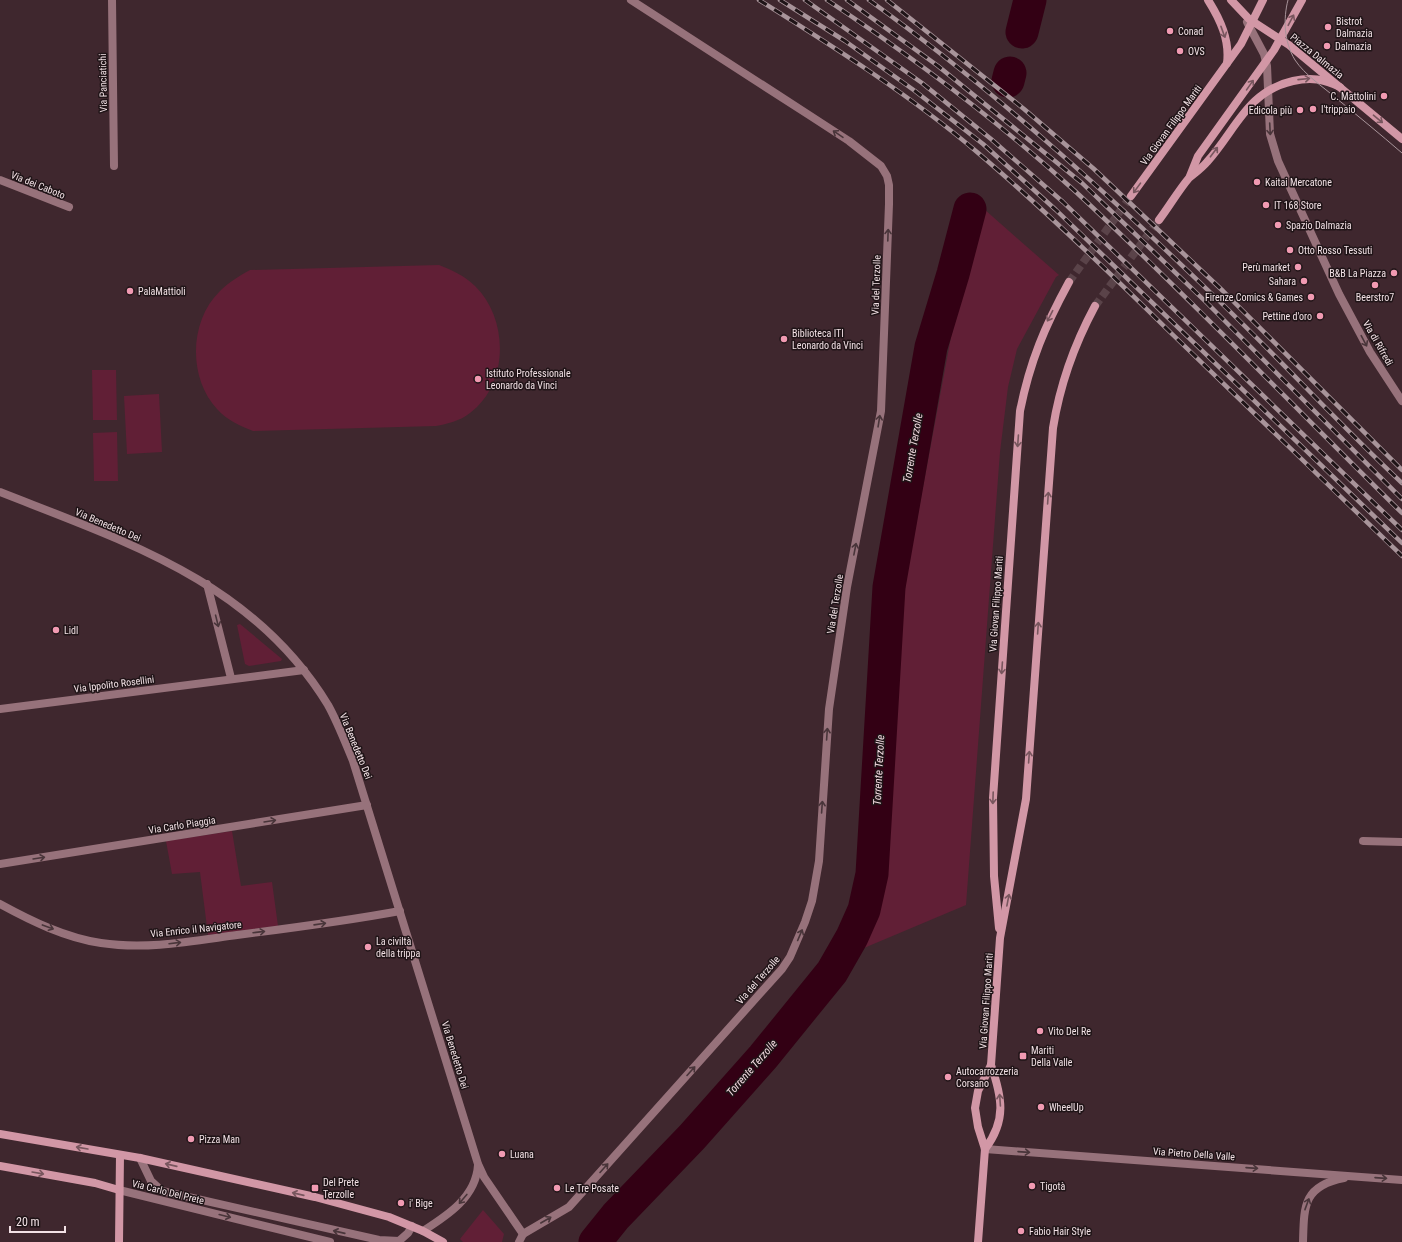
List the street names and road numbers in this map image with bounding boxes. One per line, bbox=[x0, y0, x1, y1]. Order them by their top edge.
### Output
street label: Piazza Dalmazia bbox=[1288, 31, 1346, 81]
street label: Via Panciatichi bbox=[97, 54, 109, 112]
street label: Via Giovan Filippo Mariti bbox=[1138, 83, 1204, 167]
street label: Via dei Caboto bbox=[9, 169, 67, 201]
street label: Via del Terzolle bbox=[869, 254, 883, 315]
street label: Via di Rifredi bbox=[1361, 319, 1395, 367]
street label: Via Benedetto Dei bbox=[74, 506, 142, 544]
street label: Via Giovan Filippo Mariti bbox=[987, 556, 1005, 652]
street label: Via del Terzolle bbox=[825, 573, 845, 635]
street label: Via Ippolito Rosellini bbox=[73, 674, 155, 694]
street label: Via Benedetto Dei bbox=[338, 711, 374, 781]
street label: Via Carlo Piaggia bbox=[148, 814, 216, 836]
street label: Via Enrico il Navigatore bbox=[150, 919, 242, 939]
street label: Via del Terzolle bbox=[734, 953, 782, 1006]
street label: Via Giovan Filippo Mariti bbox=[977, 953, 995, 1049]
street label: Via Benedetto Dei bbox=[439, 1020, 471, 1090]
street label: Via Pietro Della Valle bbox=[1153, 1146, 1236, 1162]
street label: Via Carlo Del Prete bbox=[131, 1178, 205, 1206]

